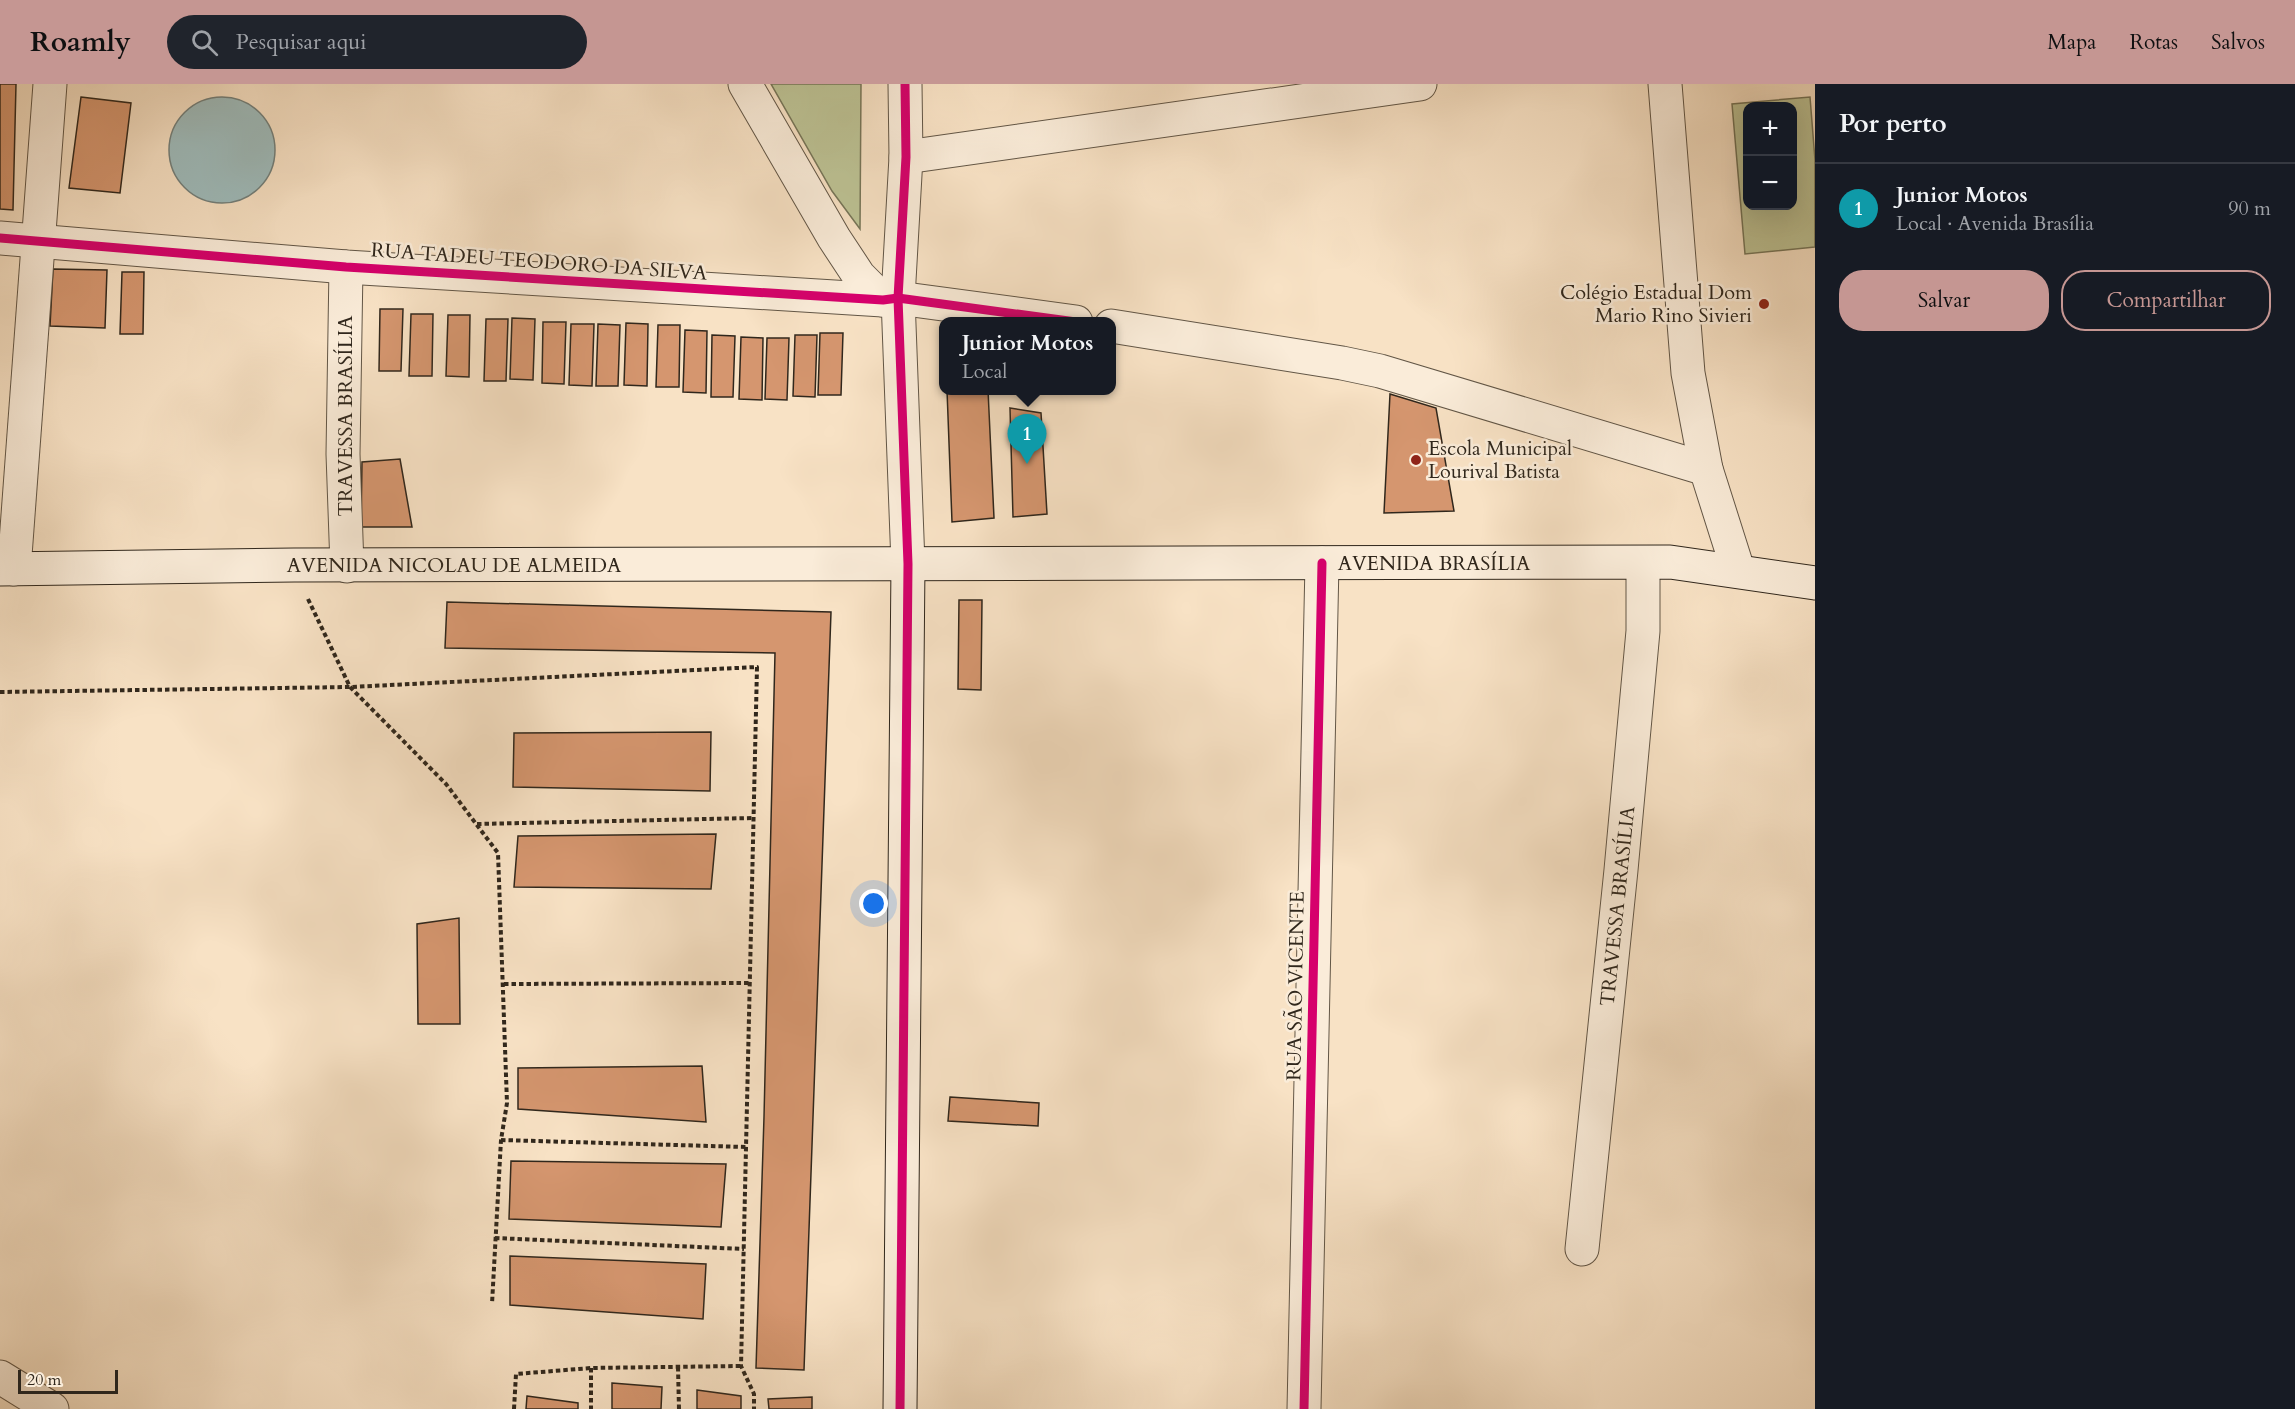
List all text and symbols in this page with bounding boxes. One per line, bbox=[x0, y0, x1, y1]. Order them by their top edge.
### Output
search box bbox=[167, 15, 587, 69]
text: Roamly bbox=[30, 23, 131, 61]
icon: search bbox=[188, 26, 221, 59]
text: Pesquisar aqui bbox=[236, 27, 366, 57]
text: Mapa bbox=[2047, 28, 2096, 57]
text: Rotas bbox=[2129, 28, 2178, 57]
text: Salvos bbox=[2211, 28, 2265, 57]
map controls bbox=[1743, 102, 1797, 210]
button: + bbox=[1743, 102, 1797, 156]
text: Por perto bbox=[1839, 106, 1947, 141]
button: − bbox=[1743, 156, 1797, 210]
text: Junior Motos bbox=[1896, 180, 2028, 210]
text: 1 bbox=[1853, 195, 1864, 222]
text: 90 m bbox=[2228, 195, 2271, 222]
text: Local · Avenida Brasília bbox=[1896, 210, 2094, 237]
street label: RUA TADEU TEODORO DA SILVA bbox=[370, 236, 709, 287]
button: Salvar bbox=[1839, 270, 2049, 331]
button: Compartilhar bbox=[2061, 270, 2271, 331]
place label: Colégio Estadual Dom Mario Rino Sivieri bbox=[1560, 279, 1752, 329]
marker: Colégio Estadual Dom Mario Rino Sivieri bbox=[1757, 297, 1771, 311]
street label: TRAVESSA BRASÍLIA bbox=[332, 315, 359, 517]
popup bbox=[939, 317, 1116, 395]
text: Junior Motos bbox=[962, 328, 1093, 358]
text: Local bbox=[962, 358, 1007, 385]
pin: 1 bbox=[1008, 414, 1046, 464]
place label: Escola Municipal Lourival Batista bbox=[1428, 435, 1572, 485]
marker: Escola Municipal Lourival Batista bbox=[1409, 453, 1423, 467]
street label: AVENIDA BRASÍLIA bbox=[1338, 550, 1531, 577]
street label: AVENIDA NICOLAU DE ALMEIDA bbox=[287, 552, 622, 579]
street label: TRAVESSA BRASÍLIA bbox=[1594, 804, 1642, 1007]
your location bbox=[859, 889, 888, 918]
street label: RUA SÃO VICENTE bbox=[1280, 891, 1311, 1081]
scale bar bbox=[18, 1367, 118, 1394]
text: 20 m bbox=[27, 1369, 61, 1391]

